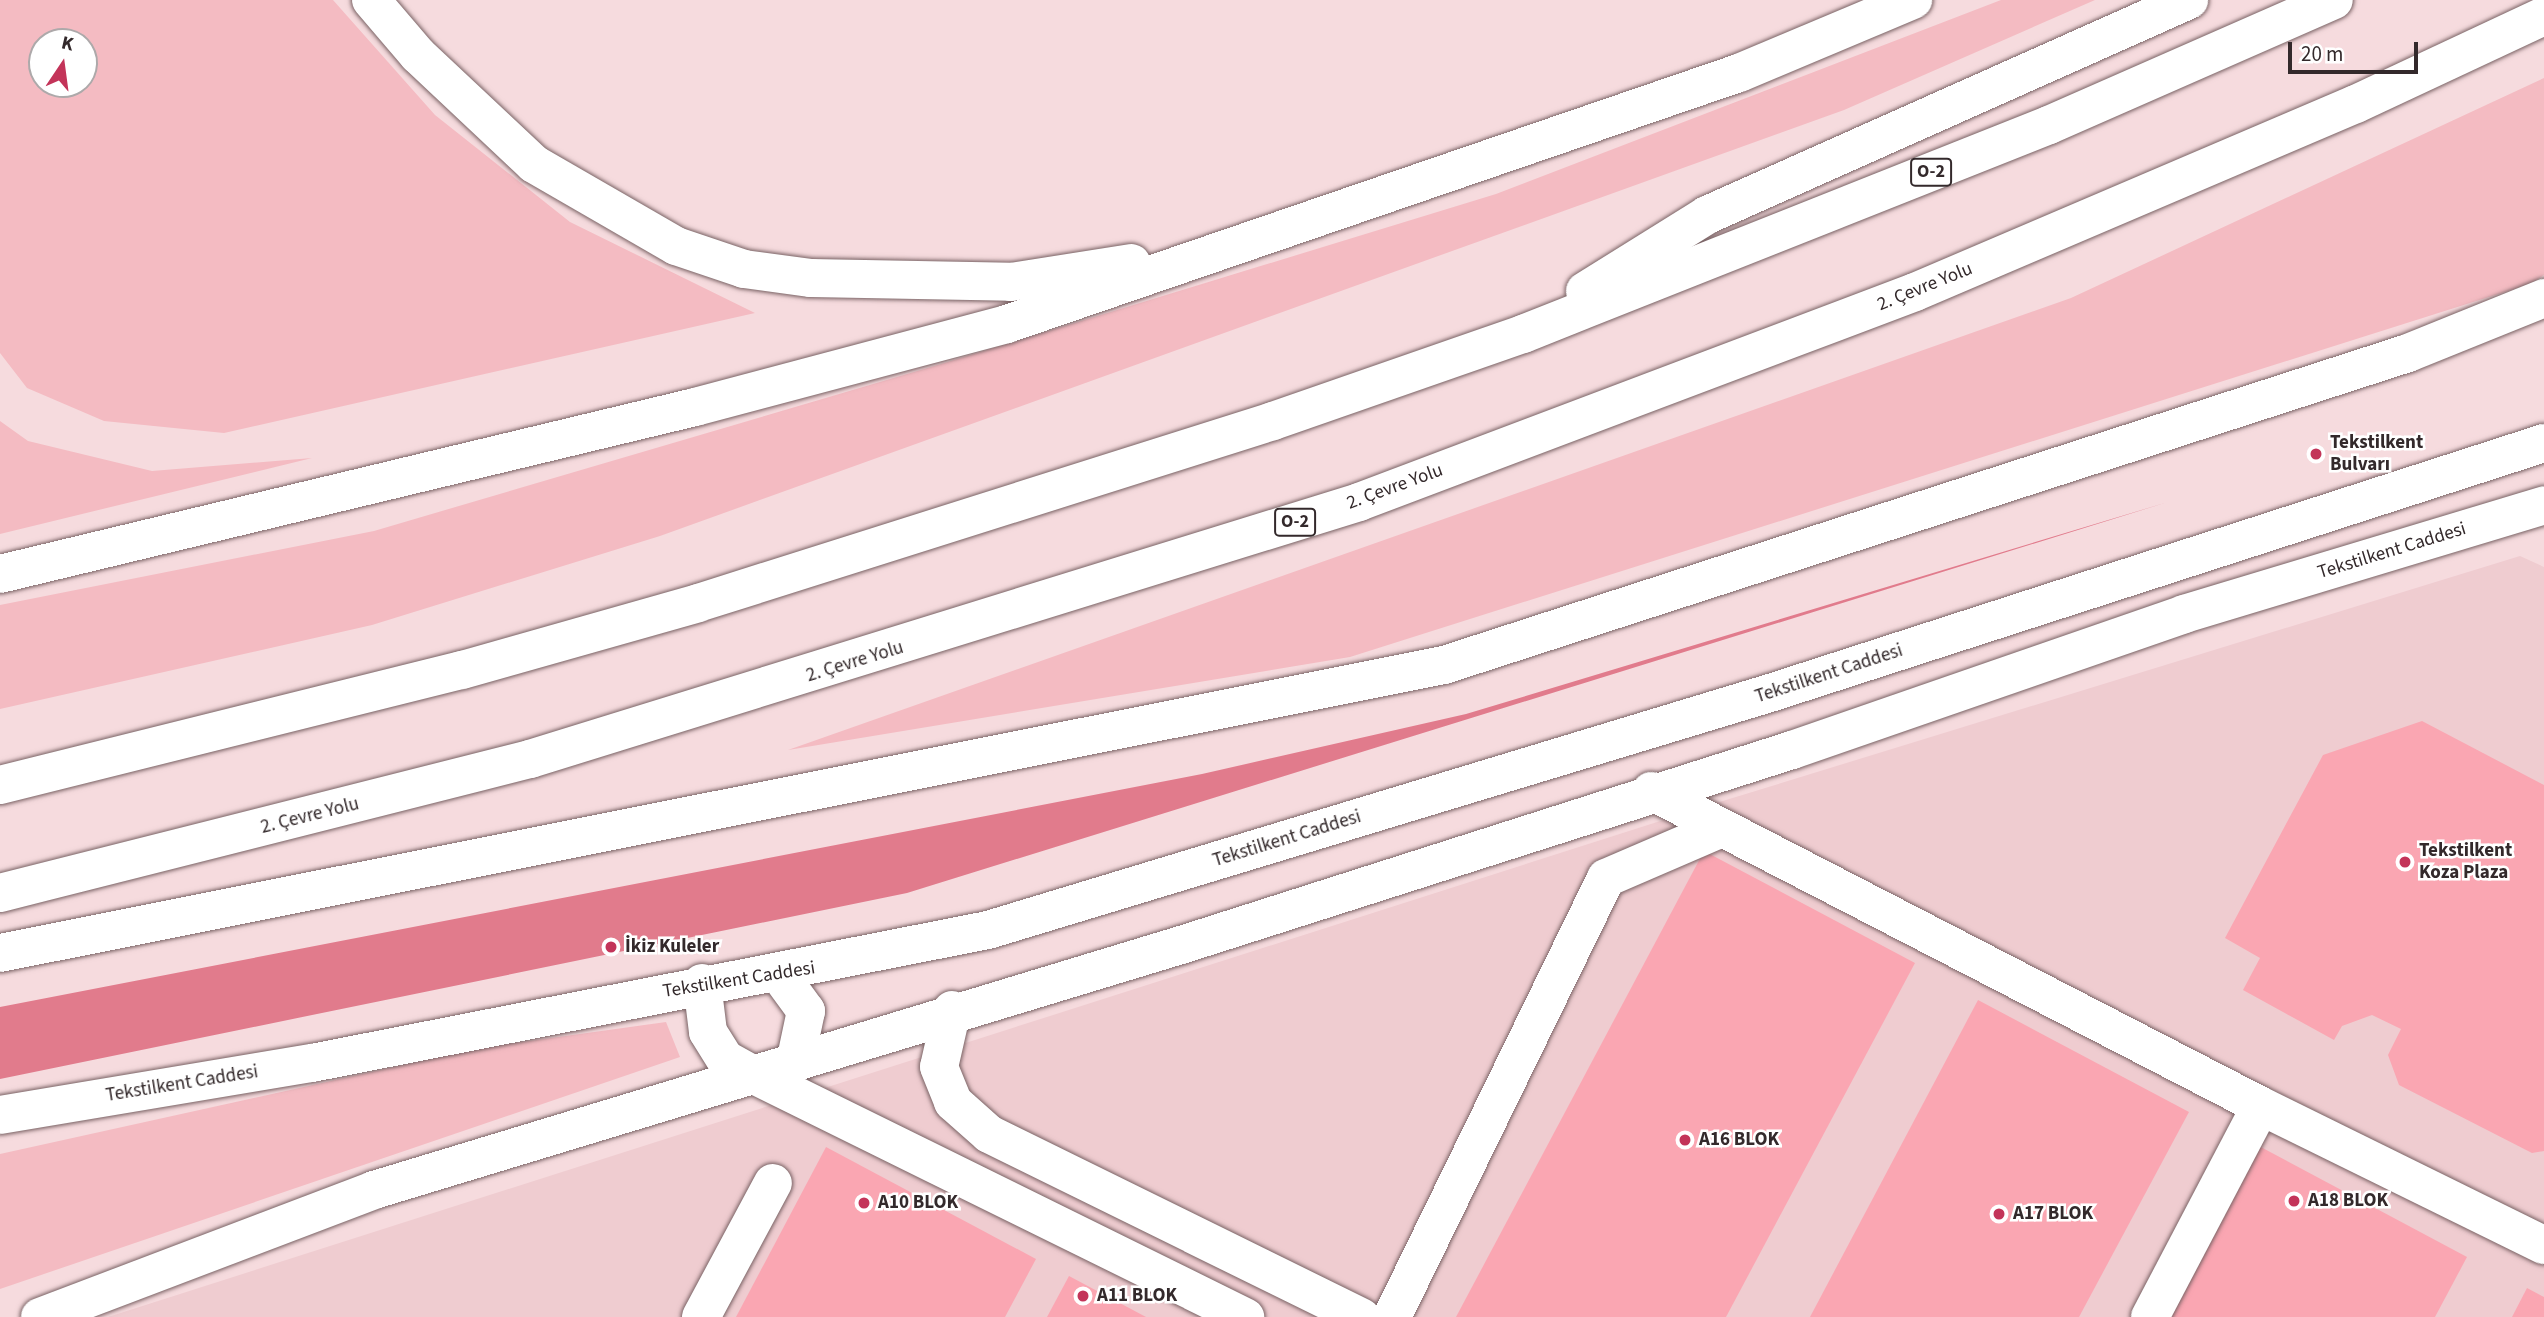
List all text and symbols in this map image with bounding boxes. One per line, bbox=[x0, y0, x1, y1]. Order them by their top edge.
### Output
north arrow bbox=[28, 28, 98, 98]
scale bar bbox=[2292, 28, 2422, 72]
text: K bbox=[59, 30, 76, 58]
text: 20 m bbox=[2301, 39, 2343, 69]
road number: O-2 bbox=[1910, 158, 1952, 187]
street label: 2. Çevre Yolu bbox=[1874, 258, 1976, 316]
place label: Tekstilkent Bulvarı bbox=[2330, 432, 2423, 476]
marker: Tekstilkent Bulvarı bbox=[2308, 446, 2324, 462]
street label: 2. Çevre Yolu bbox=[1344, 459, 1446, 515]
road number: O-2 bbox=[1274, 508, 1316, 536]
street label: Tekstilkent Caddesi bbox=[2315, 518, 2469, 584]
street label: 2. Çevre Yolu bbox=[804, 636, 906, 688]
street label: Tekstilkent Caddesi bbox=[1752, 639, 1906, 709]
street label: 2. Çevre Yolu bbox=[258, 793, 362, 839]
street label: Tekstilkent Caddesi bbox=[1210, 806, 1364, 872]
place label: Tekstilkent Koza Plaza bbox=[2419, 840, 2512, 884]
marker: Tekstilkent Koza Plaza bbox=[2397, 854, 2413, 870]
place label: İkiz Kuleler bbox=[625, 936, 719, 958]
marker: İkiz Kuleler bbox=[603, 939, 619, 955]
street label: Tekstilkent Caddesi bbox=[661, 957, 817, 1003]
street label: Tekstilkent Caddesi bbox=[104, 1061, 260, 1107]
place label: A16 BLOK bbox=[1699, 1129, 1779, 1151]
marker: A16 BLOK bbox=[1677, 1132, 1693, 1148]
place label: A18 BLOK bbox=[2308, 1190, 2388, 1212]
place label: A10 BLOK bbox=[878, 1192, 958, 1214]
marker: A18 BLOK bbox=[2286, 1193, 2302, 1209]
marker: A10 BLOK bbox=[856, 1195, 872, 1211]
place label: A17 BLOK bbox=[2013, 1203, 2093, 1225]
marker: A17 BLOK bbox=[1991, 1206, 2007, 1222]
place label: A11 BLOK bbox=[1097, 1285, 1177, 1307]
marker: A11 BLOK bbox=[1075, 1288, 1091, 1304]

